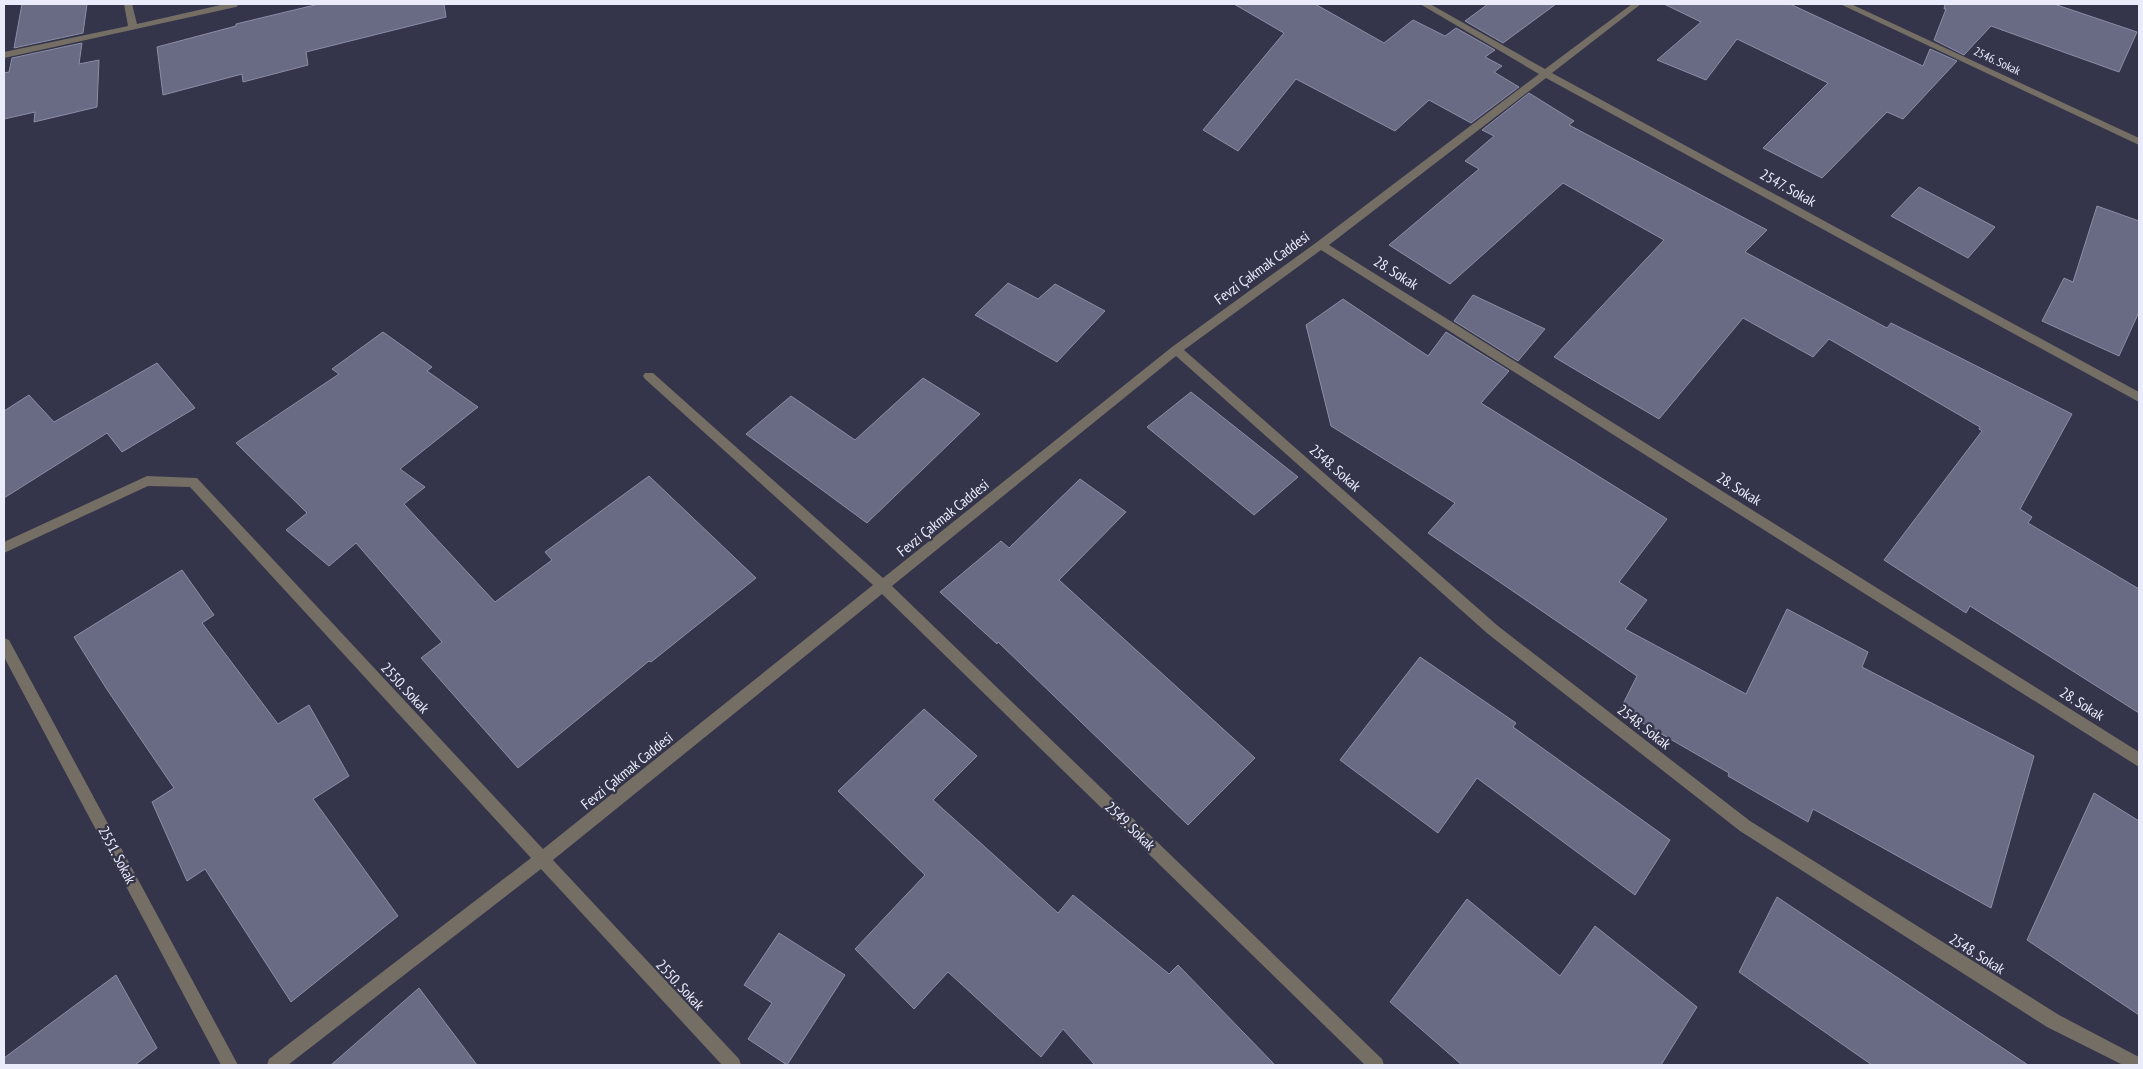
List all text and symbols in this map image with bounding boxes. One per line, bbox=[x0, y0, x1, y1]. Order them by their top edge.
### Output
street label: 2546. Sokak bbox=[1971, 43, 2023, 78]
street label: 2547. Sokak bbox=[1757, 164, 1820, 211]
street label: Fevzi Çakmak Caddesi bbox=[1210, 227, 1313, 308]
street label: 28. Sokak bbox=[1370, 252, 1422, 294]
street label: 2548. Sokak bbox=[1306, 440, 1365, 495]
street label: 28. Sokak bbox=[1713, 468, 1765, 510]
street label: Fevzi Çakmak Caddesi bbox=[893, 475, 992, 560]
street label: 2550. Sokak bbox=[377, 658, 434, 717]
street label: 28. Sokak bbox=[2056, 683, 2108, 725]
street label: 2548. Sokak bbox=[1614, 700, 1675, 753]
street label: Fevzi Çakmak Caddesi bbox=[577, 728, 676, 813]
street label: 2549. Sokak bbox=[1101, 797, 1160, 854]
street label: 2551. Sokak bbox=[94, 823, 141, 887]
street label: 2548. Sokak bbox=[1946, 929, 2009, 978]
street label: 2550. Sokak bbox=[652, 955, 709, 1014]

